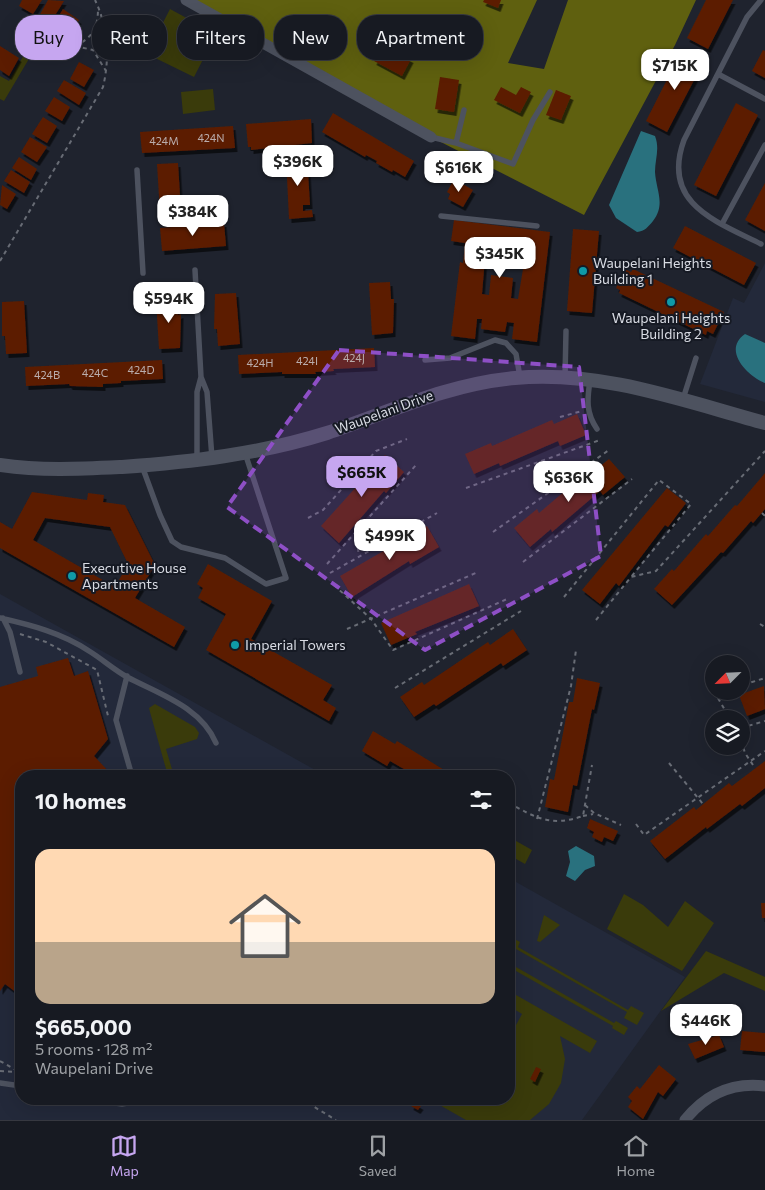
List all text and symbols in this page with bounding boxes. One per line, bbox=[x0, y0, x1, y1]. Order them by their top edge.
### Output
chip: Buy bbox=[15, 15, 82, 60]
chip: Rent bbox=[92, 15, 167, 60]
chip: Filters bbox=[177, 15, 264, 60]
chip: New bbox=[274, 15, 347, 60]
chip: Apartment bbox=[357, 15, 483, 60]
pin: $715K bbox=[640, 48, 710, 91]
text: $715K bbox=[652, 55, 698, 74]
house number: 424N bbox=[197, 131, 225, 144]
house number: 424M bbox=[149, 134, 179, 147]
pin: $396K bbox=[263, 144, 333, 187]
pin: $616K bbox=[424, 150, 494, 193]
text: $396K bbox=[273, 151, 323, 170]
text: $616K bbox=[435, 157, 483, 176]
pin: $384K bbox=[158, 194, 228, 237]
text: $384K bbox=[168, 201, 218, 220]
pin: $345K bbox=[465, 236, 535, 279]
text: $345K bbox=[476, 243, 524, 262]
place label: Waupelani Heights Building 1 bbox=[593, 254, 712, 287]
marker: Waupelani Heights Building 1 bbox=[577, 265, 589, 277]
pin: $594K bbox=[134, 282, 204, 324]
text: $594K bbox=[144, 288, 194, 307]
marker: Waupelani Heights Building 2 bbox=[665, 296, 677, 308]
place label: Waupelani Heights Building 2 bbox=[612, 309, 730, 342]
house number: 424J bbox=[343, 351, 365, 365]
house number: 424I bbox=[296, 354, 318, 367]
house number: 424H bbox=[246, 356, 274, 369]
house number: 424D bbox=[127, 363, 155, 376]
house number: 424C bbox=[82, 366, 108, 379]
house number: 424B bbox=[34, 368, 60, 381]
street label: Waupelani Drive bbox=[332, 386, 435, 437]
pin: $665K bbox=[327, 456, 397, 498]
pin: $636K bbox=[534, 460, 604, 503]
text: $665K bbox=[337, 462, 387, 481]
text: $636K bbox=[544, 467, 594, 486]
pin: $499K bbox=[355, 518, 425, 561]
text: $499K bbox=[365, 525, 415, 544]
place label: Executive House Apartments bbox=[82, 559, 186, 592]
marker: Executive House Apartments bbox=[66, 570, 78, 582]
place label: Imperial Towers bbox=[245, 636, 346, 653]
marker: Imperial Towers bbox=[229, 639, 241, 651]
north arrow bbox=[705, 655, 750, 700]
map controls bbox=[705, 655, 750, 755]
button: layers bbox=[705, 710, 750, 755]
icon: filters bbox=[467, 786, 495, 814]
text: 10 homes bbox=[35, 788, 126, 813]
icon: home bbox=[220, 881, 310, 971]
pin: $446K bbox=[671, 1004, 741, 1046]
text: $446K bbox=[681, 1010, 731, 1029]
text: $665,000 bbox=[35, 1014, 132, 1039]
text: 5 rooms · 128 m² bbox=[35, 1039, 152, 1058]
text: Waupelani Drive bbox=[35, 1058, 153, 1077]
tab: Map bbox=[110, 1132, 139, 1179]
tab: Saved bbox=[359, 1132, 397, 1179]
tab: Home bbox=[617, 1132, 655, 1179]

